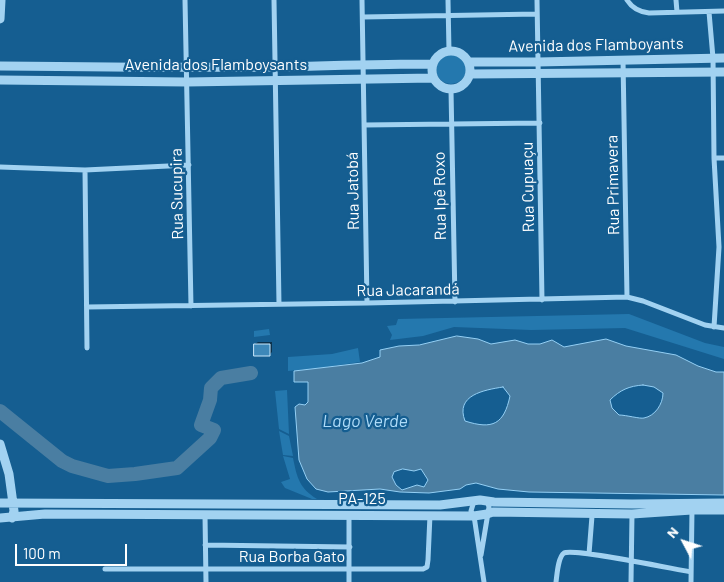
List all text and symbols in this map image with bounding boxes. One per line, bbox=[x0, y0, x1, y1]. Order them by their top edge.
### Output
street label: Avenida dos Flamboyants bbox=[508, 34, 684, 56]
street label: Avenida dos Flamboysants bbox=[125, 55, 307, 75]
street label: Rua Primavera bbox=[603, 135, 623, 235]
street label: Rua Cupuaçu bbox=[518, 142, 538, 232]
street label: Rua Sucupira bbox=[167, 148, 187, 240]
street label: Rua Jatobá bbox=[343, 152, 363, 230]
street label: Rua Ipê Roxo bbox=[430, 152, 450, 240]
street label: Rua Jacarandá bbox=[356, 280, 460, 300]
water label: Lago Verde bbox=[322, 410, 408, 432]
street label: PA-125 bbox=[338, 489, 386, 509]
north arrow bbox=[659, 517, 709, 567]
text: N bbox=[663, 523, 682, 541]
scale bar bbox=[18, 534, 130, 566]
text: 100 m bbox=[23, 544, 61, 562]
street label: Rua Borba Gato bbox=[239, 547, 345, 567]

